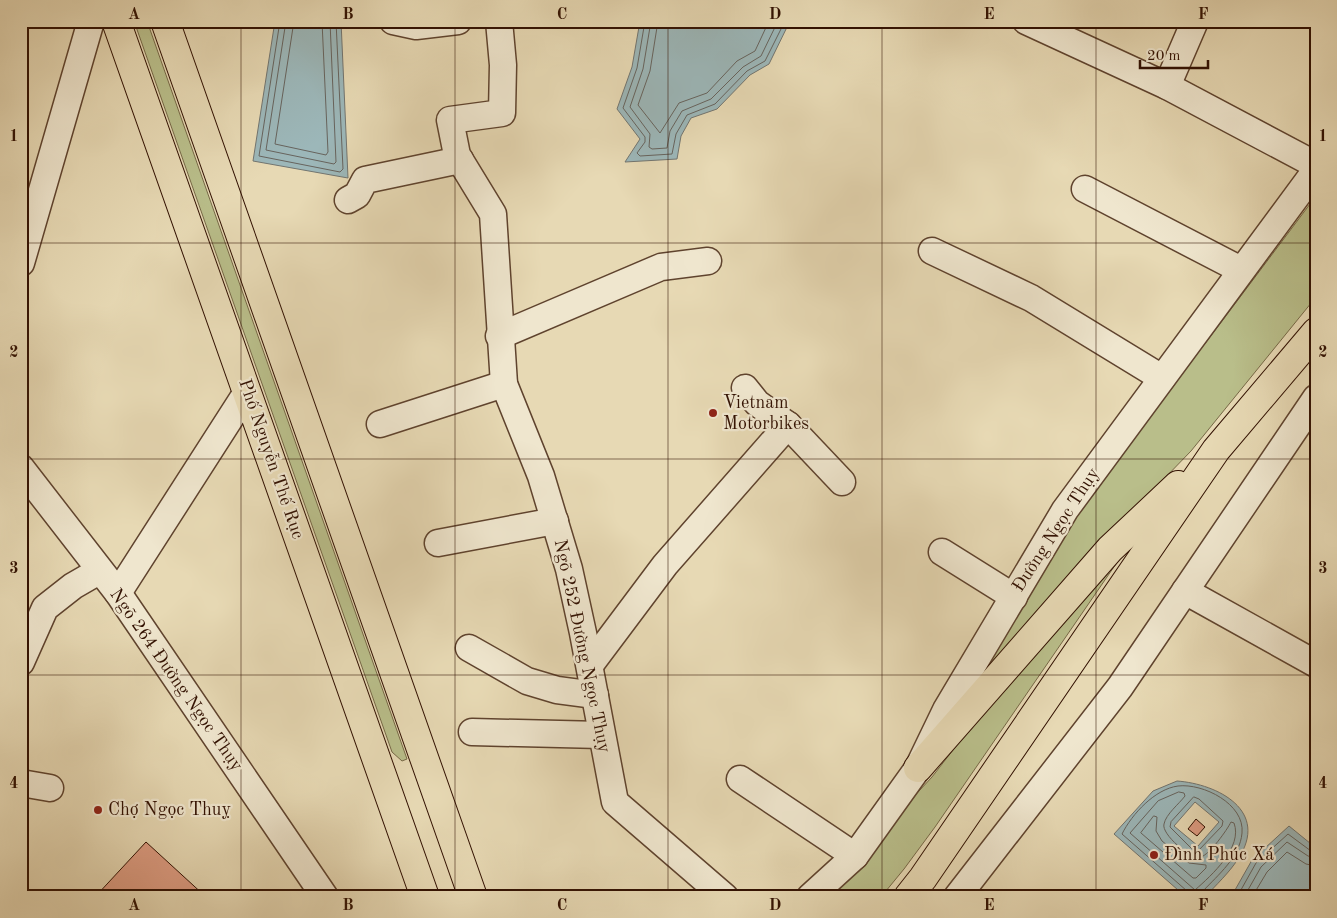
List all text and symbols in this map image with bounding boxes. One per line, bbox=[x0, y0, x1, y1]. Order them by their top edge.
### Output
text: A bbox=[128, 7, 140, 23]
text: B bbox=[342, 7, 354, 23]
text: C bbox=[557, 7, 567, 23]
text: D bbox=[769, 7, 781, 23]
text: E bbox=[983, 7, 995, 23]
text: F bbox=[1198, 7, 1209, 23]
scale bar bbox=[1140, 38, 1207, 70]
text: 20 m bbox=[1147, 49, 1181, 64]
text: 1 bbox=[9, 129, 19, 145]
text: 1 bbox=[1318, 129, 1328, 145]
text: 2 bbox=[9, 345, 19, 361]
text: 2 bbox=[1318, 345, 1328, 361]
street label: Phố Nguyễn Thế Rục bbox=[235, 376, 309, 541]
place label: Vietnam Motorbikes bbox=[723, 394, 809, 433]
marker: Vietnam Motorbikes bbox=[707, 407, 719, 419]
street label: Đường Ngọc Thụy bbox=[1009, 464, 1103, 595]
street label: Ngõ 252 Đường Ngọc Thụy bbox=[551, 538, 614, 755]
text: 3 bbox=[9, 561, 19, 577]
text: 3 bbox=[1318, 561, 1328, 577]
street label: Ngõ 264 Đường Ngọc Thụy bbox=[106, 586, 246, 775]
text: 4 bbox=[9, 776, 19, 792]
text: 4 bbox=[1318, 776, 1328, 792]
place label: Chợ Ngọc Thuỵ bbox=[108, 801, 231, 819]
marker: Chợ Ngọc Thuỵ bbox=[92, 804, 104, 816]
place label: Đình Phúc Xá bbox=[1164, 846, 1274, 864]
marker: Đình Phúc Xá bbox=[1148, 849, 1160, 861]
text: A bbox=[128, 898, 140, 914]
text: B bbox=[342, 898, 354, 914]
text: C bbox=[557, 898, 567, 914]
text: D bbox=[769, 898, 781, 914]
text: E bbox=[983, 898, 995, 914]
text: F bbox=[1198, 898, 1209, 914]

